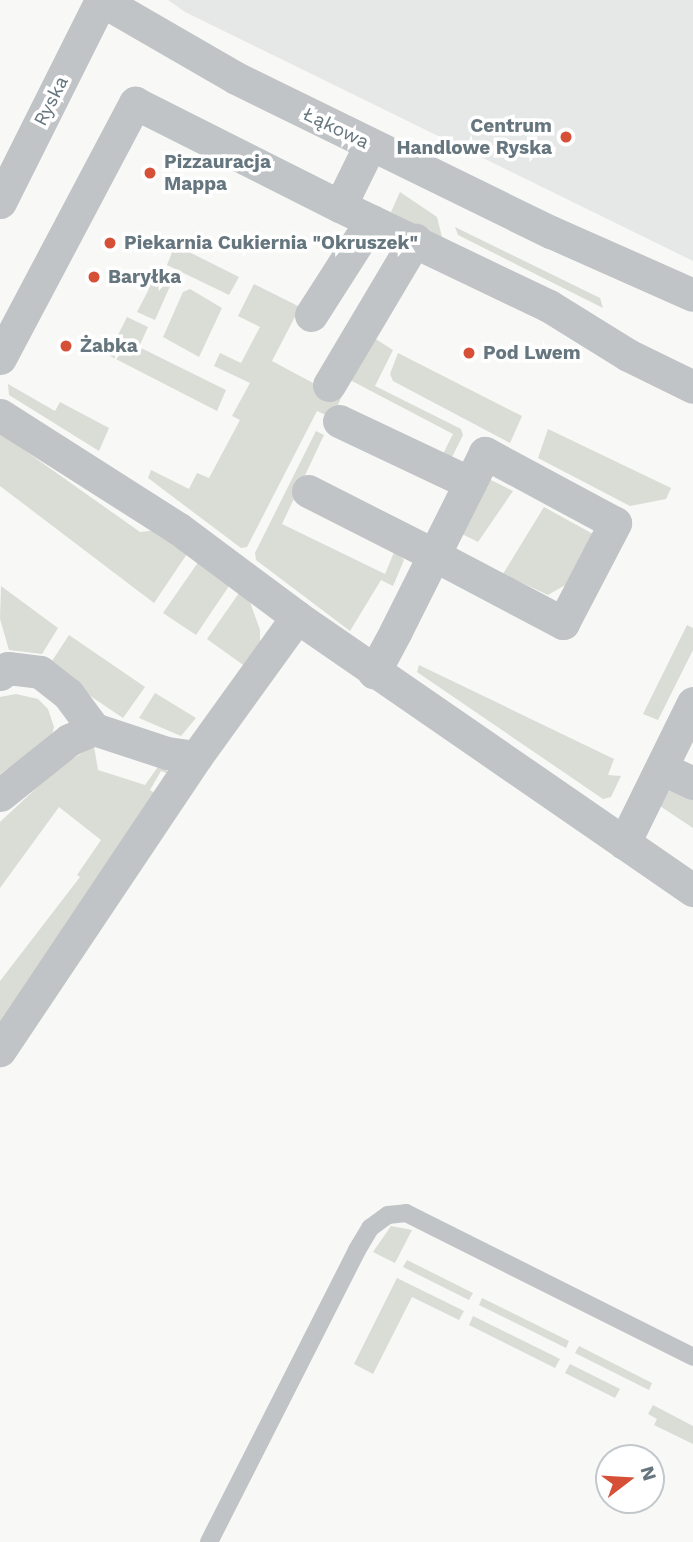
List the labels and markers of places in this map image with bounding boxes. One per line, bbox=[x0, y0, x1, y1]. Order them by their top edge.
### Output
place label: Centrum Handlowe Ryska bbox=[396, 115, 552, 159]
marker: Centrum Handlowe Ryska bbox=[558, 129, 574, 145]
place label: Pizzauracja Mappa bbox=[164, 151, 271, 195]
marker: Pizzauracja Mappa bbox=[142, 165, 158, 181]
place label: Piekarnia Cukiernia "Okruszek" bbox=[124, 232, 418, 254]
marker: Piekarnia Cukiernia "Okruszek" bbox=[102, 235, 118, 251]
place label: Baryłka bbox=[108, 266, 181, 288]
marker: Baryłka bbox=[86, 269, 102, 285]
place label: Żabka bbox=[80, 335, 138, 357]
marker: Żabka bbox=[58, 338, 74, 354]
place label: Pod Lwem bbox=[483, 342, 581, 364]
marker: Pod Lwem bbox=[461, 345, 477, 361]

